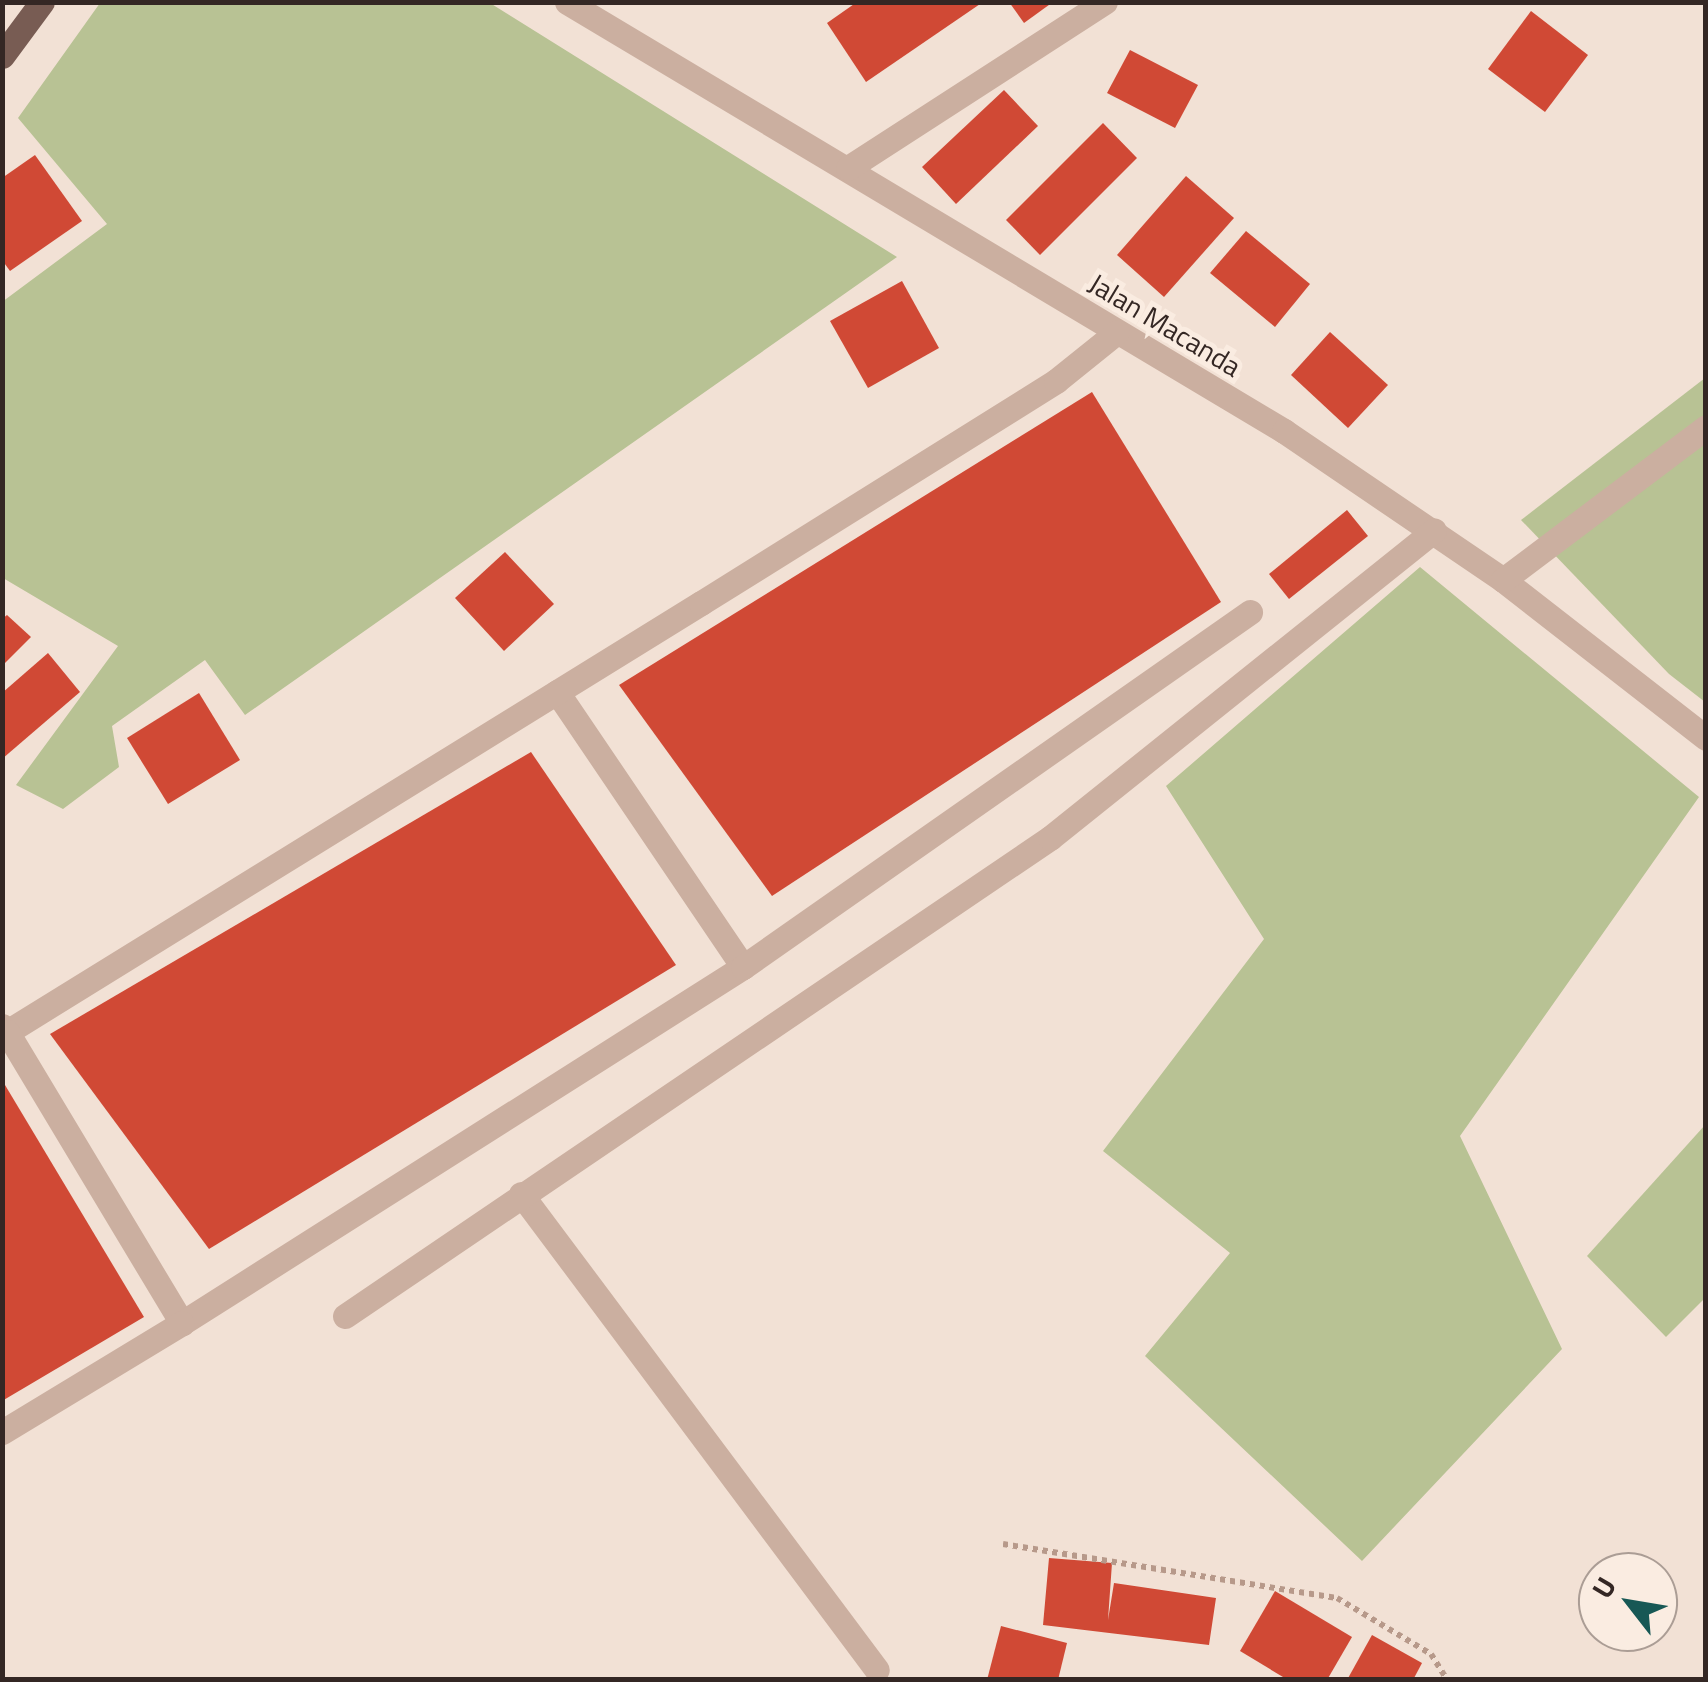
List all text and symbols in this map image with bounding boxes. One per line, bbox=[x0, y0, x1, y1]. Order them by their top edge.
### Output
street label: Jalan Macanda bbox=[1083, 266, 1247, 384]
north arrow bbox=[1578, 1552, 1678, 1652]
text: U bbox=[1580, 1568, 1627, 1606]

